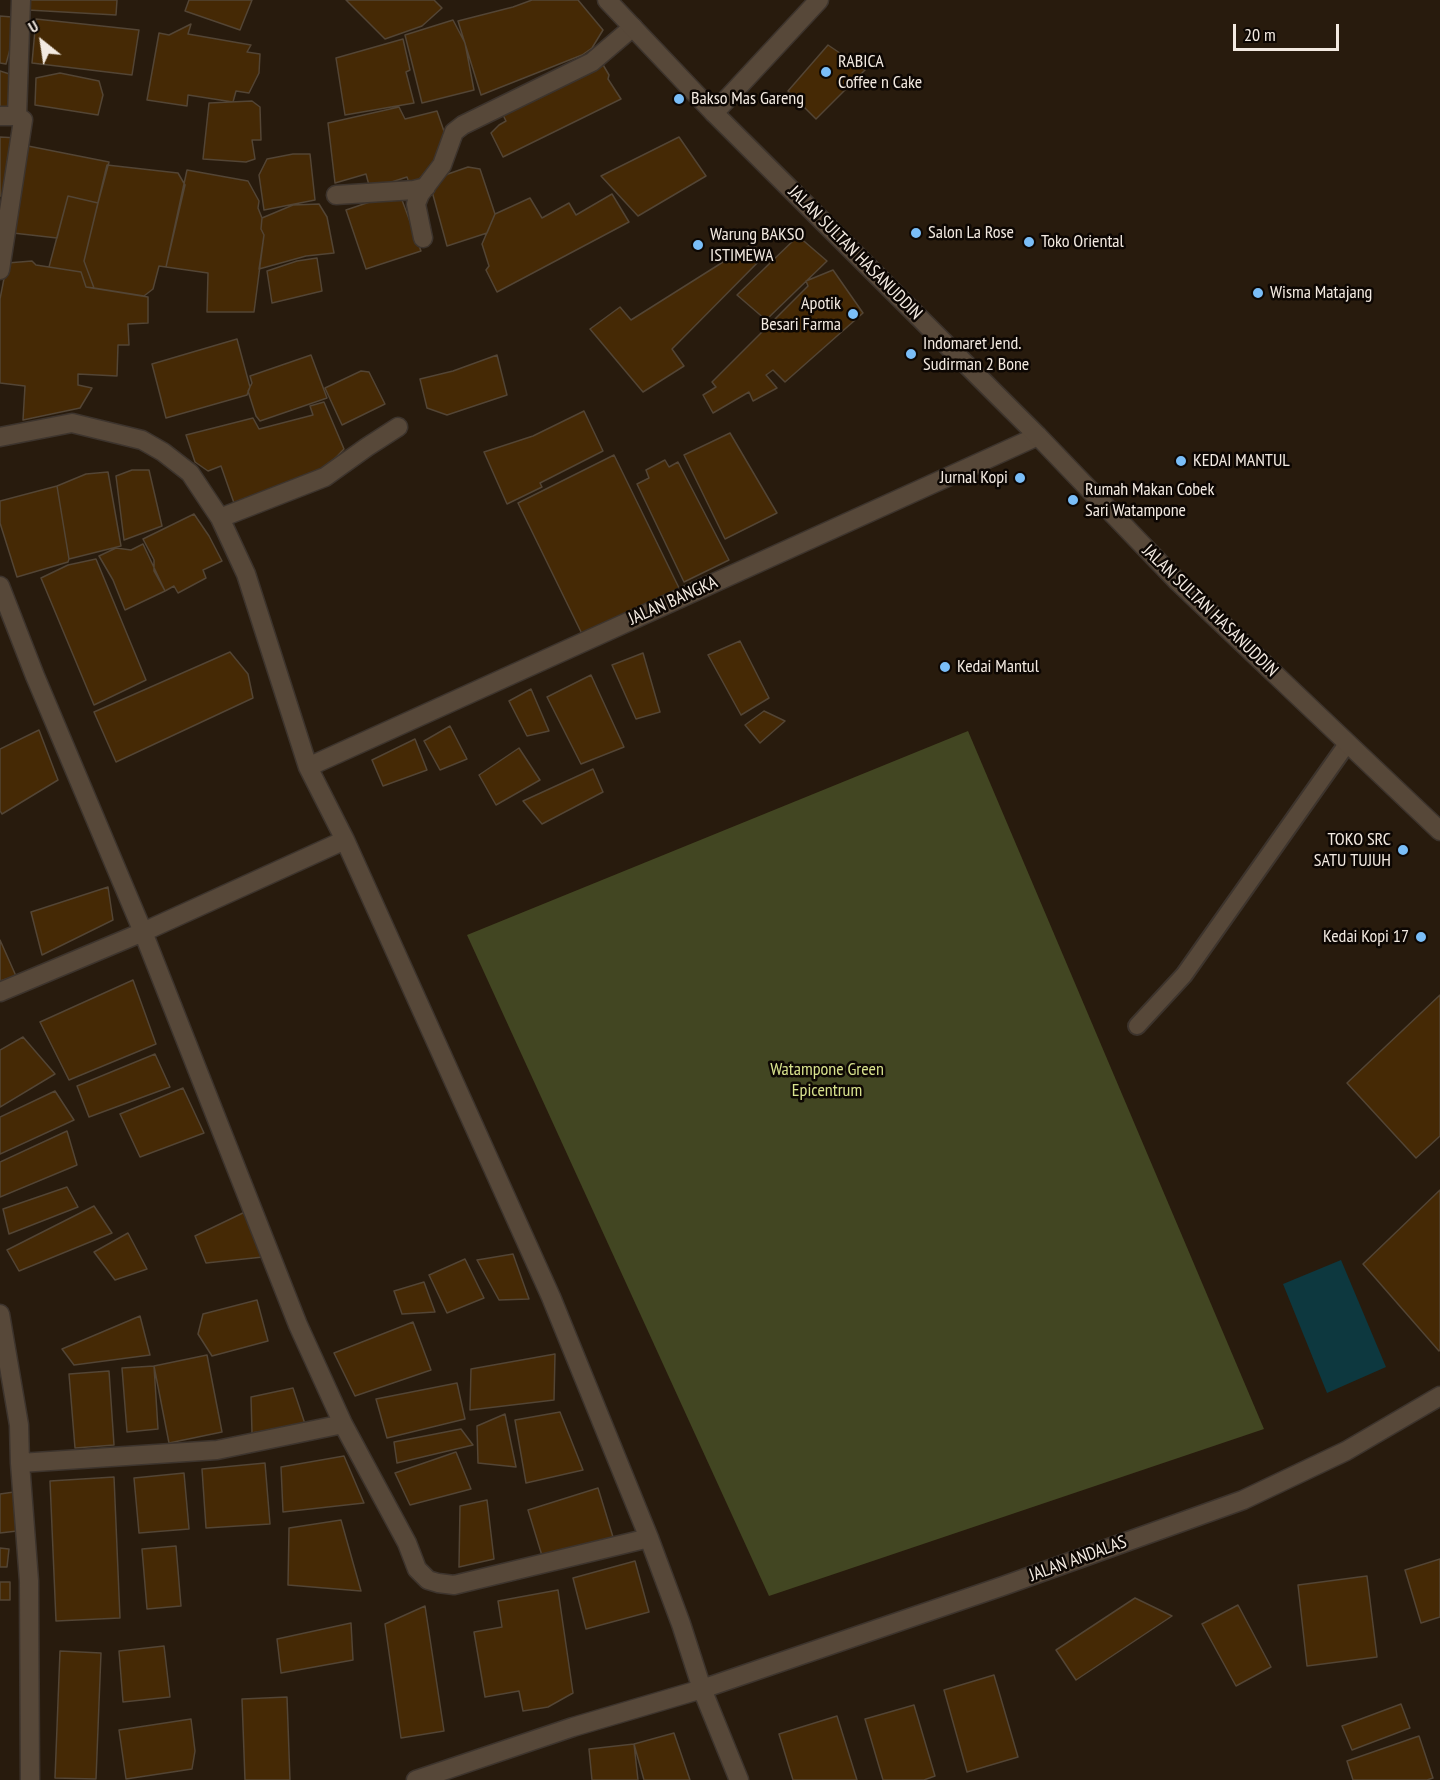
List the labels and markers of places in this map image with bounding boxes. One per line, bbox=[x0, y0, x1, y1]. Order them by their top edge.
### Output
place label: RABICA Coffee n Cake bbox=[838, 51, 922, 94]
marker: RABICA Coffee n Cake bbox=[819, 65, 833, 79]
place label: Bakso Mas Gareng bbox=[691, 88, 804, 110]
marker: Bakso Mas Gareng bbox=[672, 92, 686, 106]
place label: Salon La Rose bbox=[928, 222, 1014, 244]
place label: Warung BAKSO ISTIMEWA bbox=[710, 224, 804, 266]
marker: Salon La Rose bbox=[909, 226, 923, 240]
place label: Toko Oriental bbox=[1041, 231, 1124, 253]
marker: Toko Oriental bbox=[1022, 235, 1036, 249]
marker: Warung BAKSO ISTIMEWA bbox=[691, 238, 705, 252]
place label: Wisma Matajang bbox=[1270, 282, 1372, 304]
marker: Wisma Matajang bbox=[1251, 286, 1265, 300]
place label: Apotik Besari Farma bbox=[761, 293, 841, 336]
marker: Apotik Besari Farma bbox=[846, 307, 860, 321]
place label: Indomaret Jend. Sudirman 2 Bone bbox=[923, 333, 1029, 376]
marker: Indomaret Jend. Sudirman 2 Bone bbox=[904, 347, 918, 361]
place label: KEDAI MANTUL bbox=[1193, 450, 1290, 472]
marker: KEDAI MANTUL bbox=[1174, 454, 1188, 468]
place label: Jurnal Kopi bbox=[940, 467, 1008, 489]
marker: Jurnal Kopi bbox=[1013, 471, 1027, 485]
place label: Rumah Makan Cobek Sari Watampone bbox=[1085, 479, 1214, 522]
marker: Rumah Makan Cobek Sari Watampone bbox=[1066, 493, 1080, 507]
place label: Kedai Mantul bbox=[957, 656, 1039, 678]
marker: Kedai Mantul bbox=[938, 660, 952, 674]
place label: TOKO SRC SATU TUJUH bbox=[1314, 829, 1391, 872]
marker: TOKO SRC SATU TUJUH bbox=[1396, 843, 1410, 857]
place label: Kedai Kopi 17 bbox=[1323, 926, 1409, 948]
marker: Kedai Kopi 17 bbox=[1414, 930, 1428, 944]

